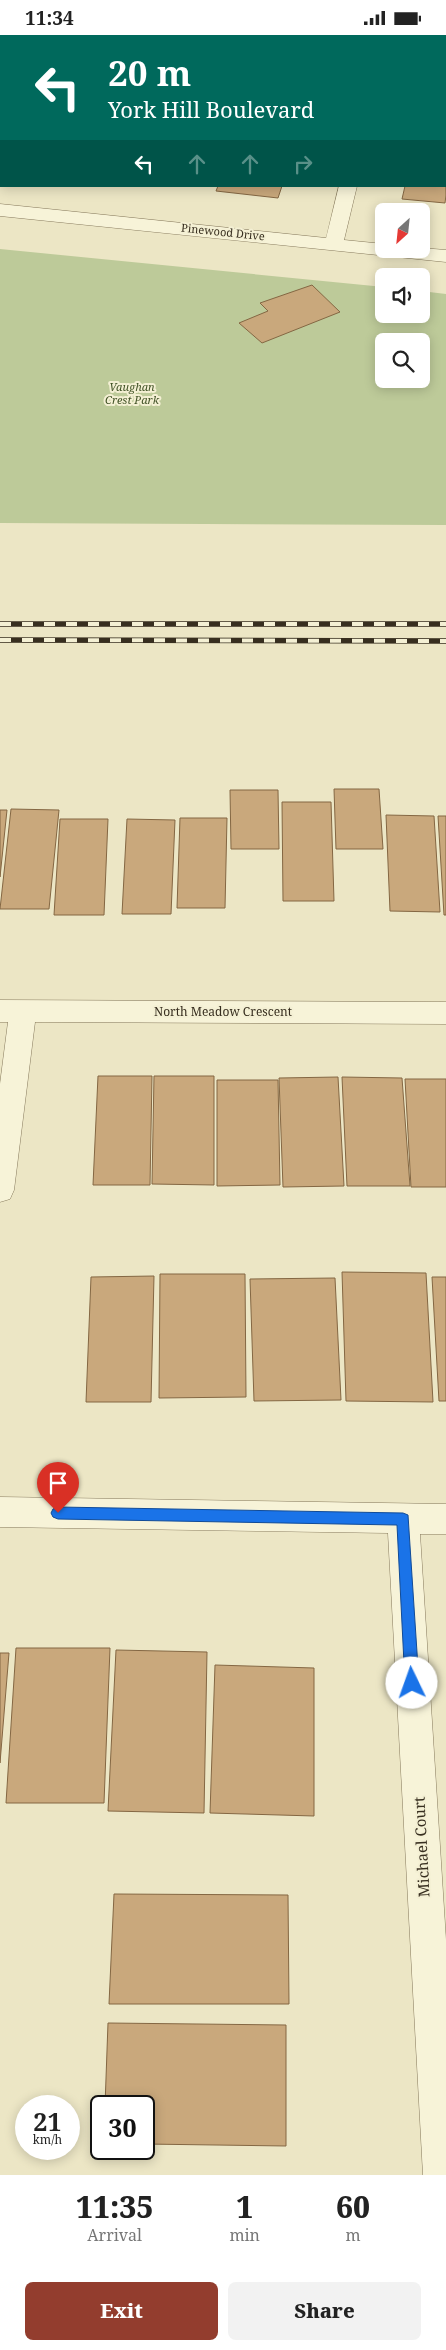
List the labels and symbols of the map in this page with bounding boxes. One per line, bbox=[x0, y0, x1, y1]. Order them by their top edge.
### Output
north arrow bbox=[375, 203, 430, 257]
street label: Pinewood Drive bbox=[181, 220, 266, 243]
park label: Vaughan Crest Park bbox=[105, 379, 160, 407]
street label: North Meadow Crescent bbox=[154, 1003, 292, 1020]
pin bbox=[37, 1462, 79, 1513]
position arrow bbox=[385, 1656, 437, 1708]
street label: Michael Court bbox=[408, 1796, 434, 1898]
speed limit sign: 30 bbox=[90, 2095, 155, 2160]

